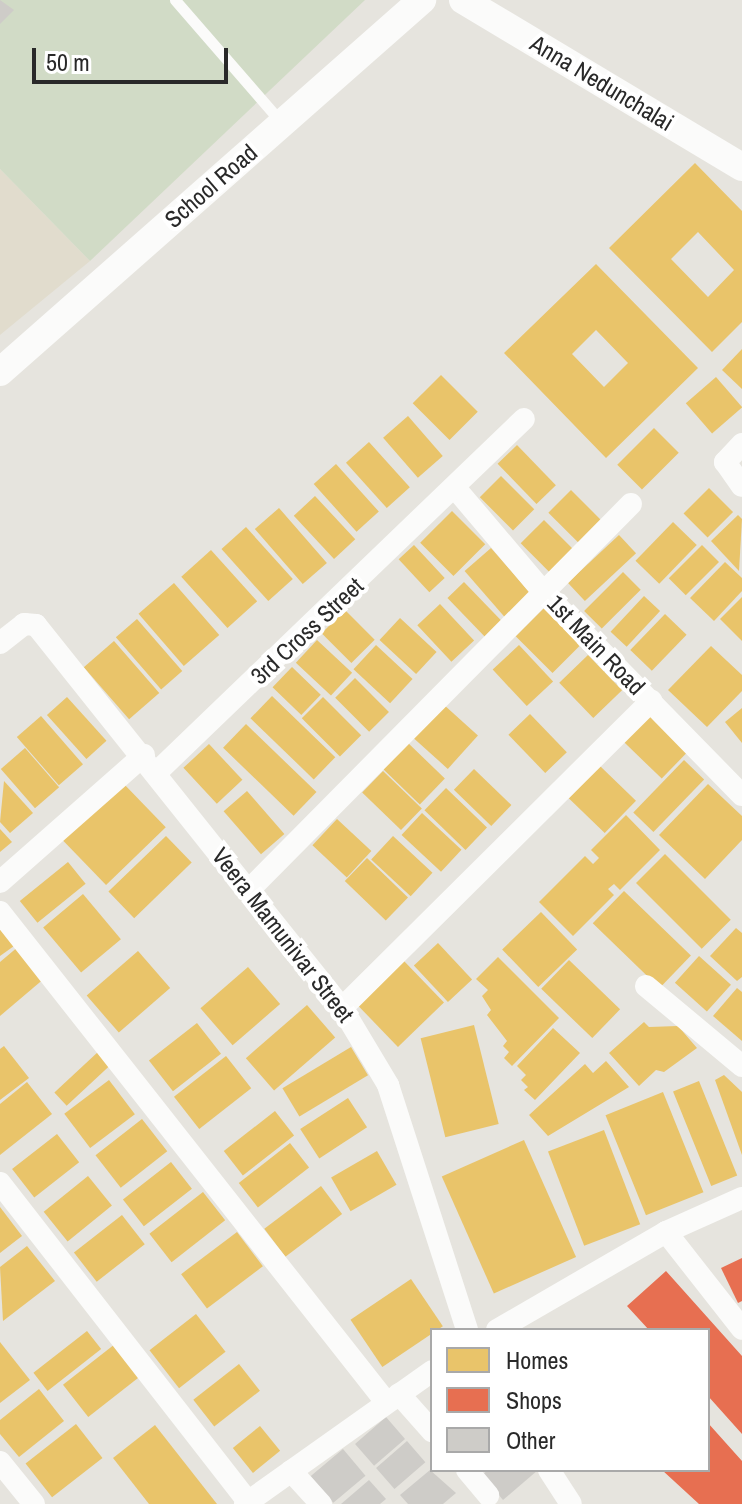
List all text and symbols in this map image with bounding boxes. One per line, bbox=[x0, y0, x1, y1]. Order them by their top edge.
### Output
street label: Anna Nedunchalai bbox=[525, 29, 679, 137]
scale bar bbox=[36, 32, 232, 82]
text: 50 m bbox=[46, 46, 90, 78]
street label: School Road bbox=[159, 138, 263, 234]
street label: 3rd Cross Street bbox=[245, 572, 369, 690]
street label: 1st Main Road bbox=[541, 589, 651, 701]
street label: Veera Mamunivar Street bbox=[206, 842, 360, 1028]
legend bbox=[430, 1328, 710, 1472]
text: Homes bbox=[506, 1344, 568, 1376]
text: Shops bbox=[506, 1384, 562, 1416]
text: Other bbox=[506, 1424, 555, 1456]

